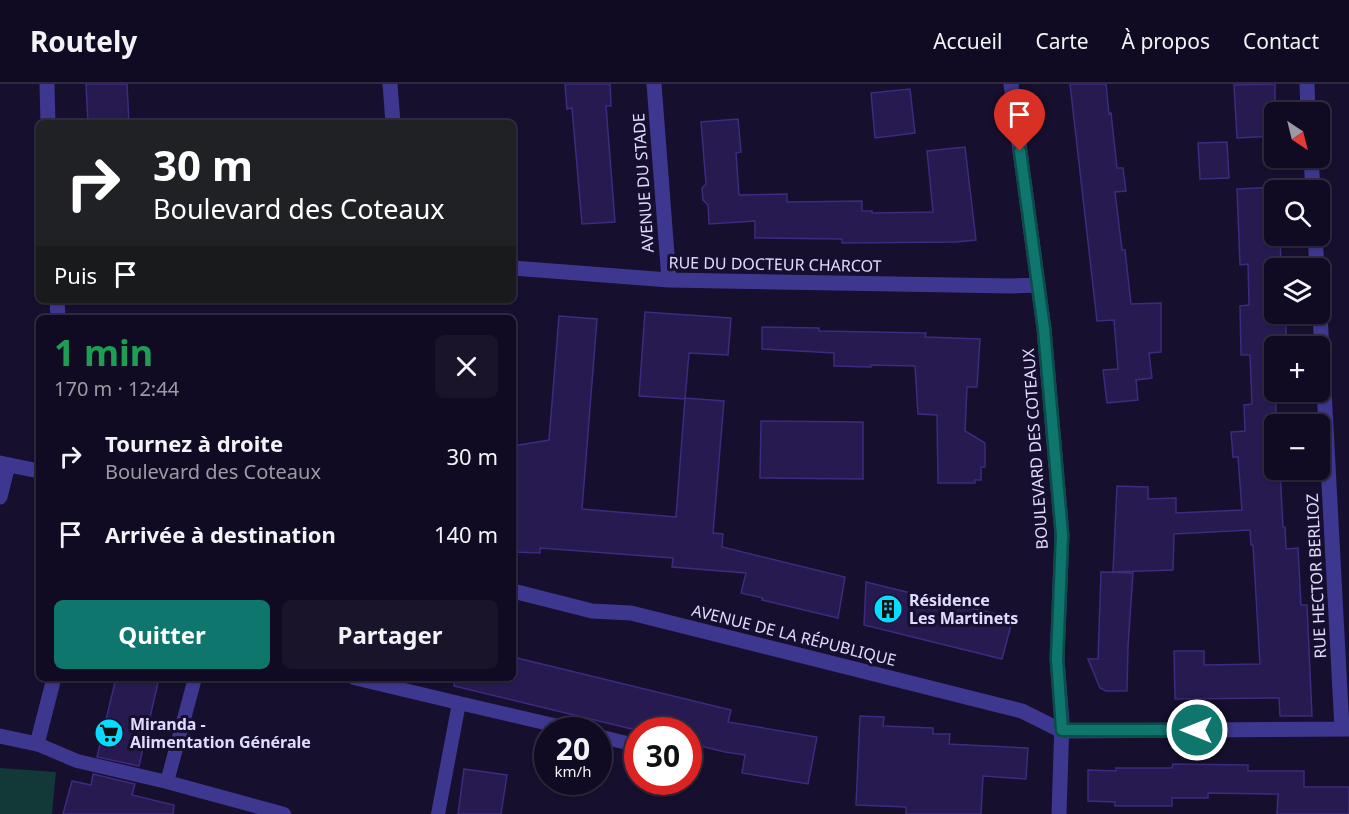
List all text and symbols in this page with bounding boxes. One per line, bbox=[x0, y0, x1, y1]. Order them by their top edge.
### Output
text: Routely bbox=[30, 22, 137, 60]
text: Accueil bbox=[933, 27, 1002, 55]
text: Carte bbox=[1035, 27, 1089, 55]
text: À propos bbox=[1122, 27, 1210, 55]
text: Contact bbox=[1243, 27, 1319, 55]
pin bbox=[994, 89, 1045, 151]
icon: arrive bbox=[1003, 98, 1036, 131]
north arrow bbox=[1264, 102, 1330, 168]
map controls bbox=[1264, 102, 1330, 480]
street label: AVENUE DU STADE bbox=[627, 112, 659, 254]
text: 30 m bbox=[153, 136, 253, 193]
icon: right bbox=[54, 144, 132, 222]
button: search bbox=[1264, 180, 1330, 246]
text: Boulevard des Coteaux bbox=[153, 190, 445, 227]
street label: RUE DU DOCTEUR CHARCOT bbox=[668, 251, 882, 277]
icon: arrive bbox=[109, 258, 142, 291]
button: layers bbox=[1264, 258, 1330, 324]
text: Puis bbox=[54, 260, 97, 290]
text: 1 min bbox=[54, 328, 153, 377]
button: close bbox=[435, 335, 498, 398]
button: + bbox=[1264, 336, 1330, 402]
street label: BOULEVARD DES COTEAUX bbox=[1017, 347, 1053, 550]
text: 170 m · 12:44 bbox=[54, 375, 179, 402]
button: − bbox=[1264, 414, 1330, 480]
text: Tournez à droite bbox=[105, 428, 283, 458]
icon: right bbox=[54, 440, 87, 473]
text: 30 m bbox=[447, 441, 498, 471]
text: Boulevard des Coteaux bbox=[105, 458, 321, 485]
street label: RUE HECTOR BERLIOZ bbox=[1301, 493, 1331, 659]
icon: arrive bbox=[54, 518, 87, 551]
text: Arrivée à destination bbox=[105, 519, 336, 549]
text: 140 m bbox=[434, 519, 498, 549]
place label: Résidence Les Martinets bbox=[909, 589, 1018, 629]
building icon: Résidence Les Martinets bbox=[872, 593, 904, 625]
street label: AVENUE DE LA RÉPUBLIQUE bbox=[689, 599, 899, 671]
button: Quitter bbox=[54, 600, 270, 669]
button: Partager bbox=[282, 600, 498, 669]
position arrow bbox=[1165, 698, 1229, 762]
place label: Miranda - Alimentation Générale bbox=[130, 713, 311, 753]
supermarket icon: Miranda - Alimentation Générale bbox=[93, 717, 125, 749]
speed limit sign: 30 bbox=[624, 717, 702, 795]
text: 20 bbox=[556, 728, 590, 769]
text: km/h bbox=[555, 761, 591, 781]

